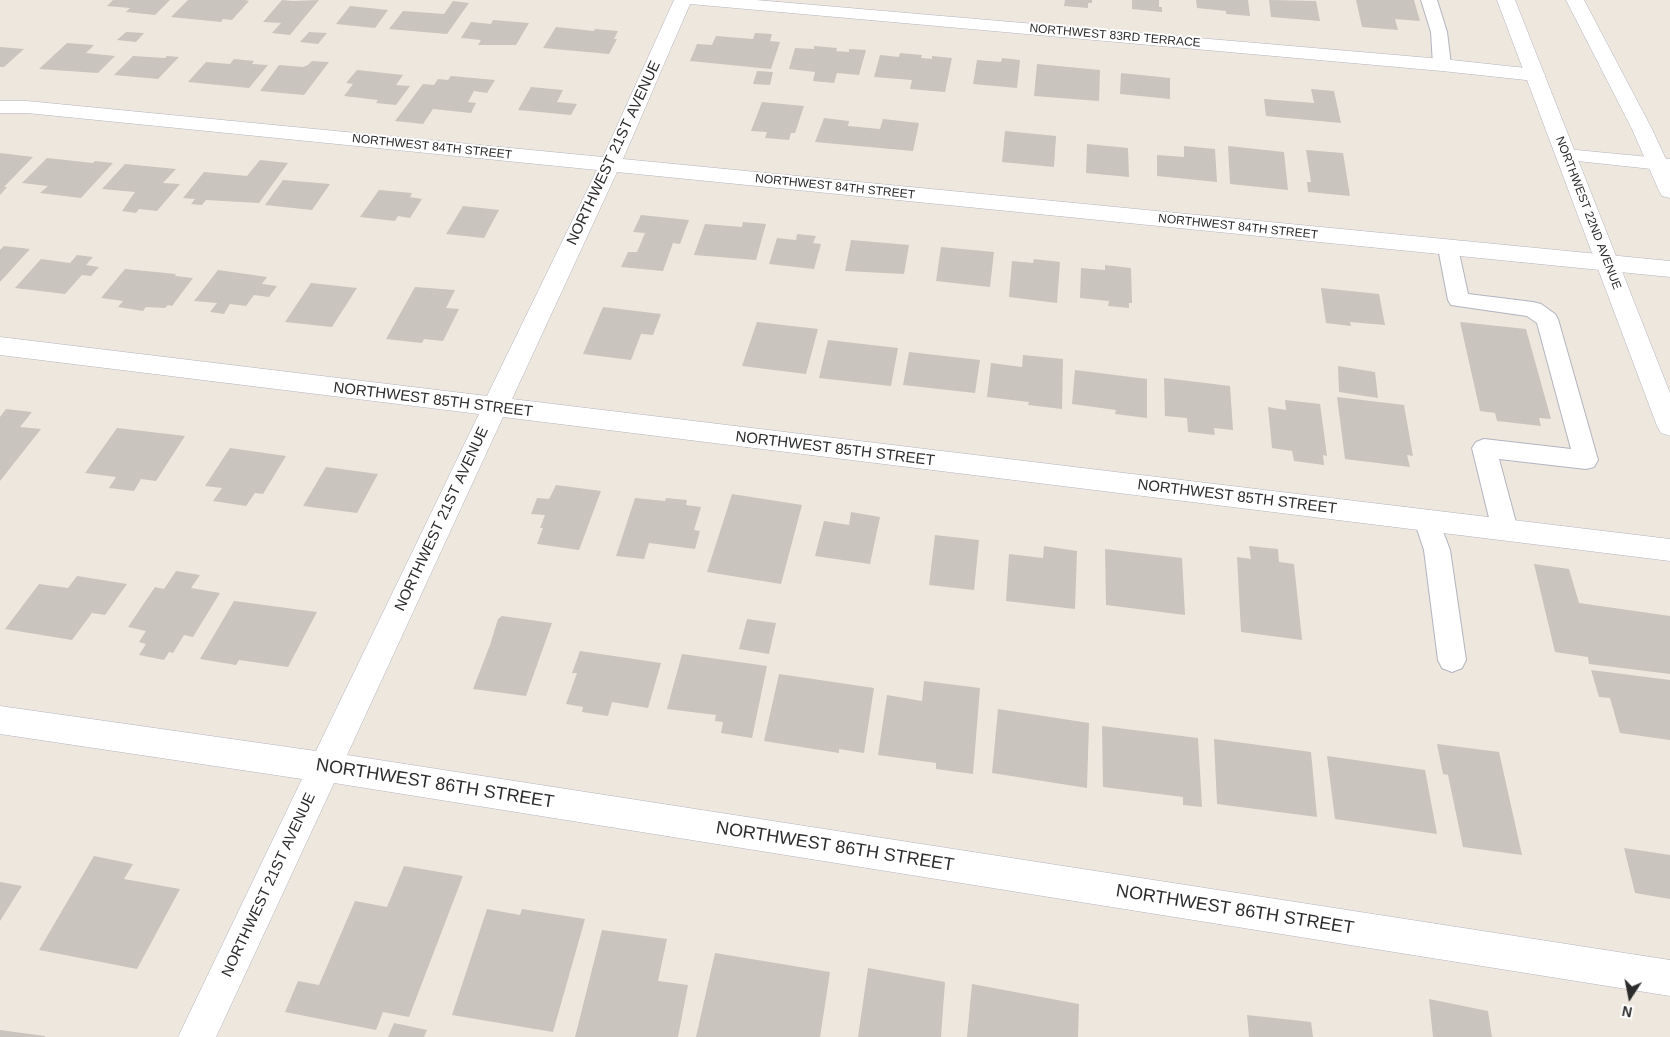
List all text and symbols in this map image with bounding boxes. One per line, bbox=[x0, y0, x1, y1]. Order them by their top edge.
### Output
street label: NORTHWEST 83RD TERRACE bbox=[1029, 21, 1201, 51]
street label: NORTHWEST 21ST AVENUE bbox=[563, 58, 665, 248]
street label: NORTHWEST 84TH STREET bbox=[351, 131, 513, 163]
street label: NORTHWEST 22ND AVENUE bbox=[1552, 134, 1624, 292]
street label: NORTHWEST 84TH STREET bbox=[754, 171, 916, 203]
street label: NORTHWEST 84TH STREET bbox=[1157, 211, 1319, 243]
street label: NORTHWEST 85TH STREET bbox=[332, 379, 534, 421]
street label: NORTHWEST 21ST AVENUE bbox=[391, 424, 493, 614]
street label: NORTHWEST 85TH STREET bbox=[734, 428, 936, 470]
street label: NORTHWEST 85TH STREET bbox=[1136, 476, 1338, 518]
street label: NORTHWEST 86TH STREET bbox=[314, 755, 556, 813]
street label: NORTHWEST 21ST AVENUE bbox=[218, 790, 320, 980]
street label: NORTHWEST 86TH STREET bbox=[714, 818, 956, 876]
street label: NORTHWEST 86TH STREET bbox=[1114, 881, 1356, 939]
north arrow bbox=[1605, 972, 1655, 1022]
text: N bbox=[1621, 1003, 1634, 1021]

